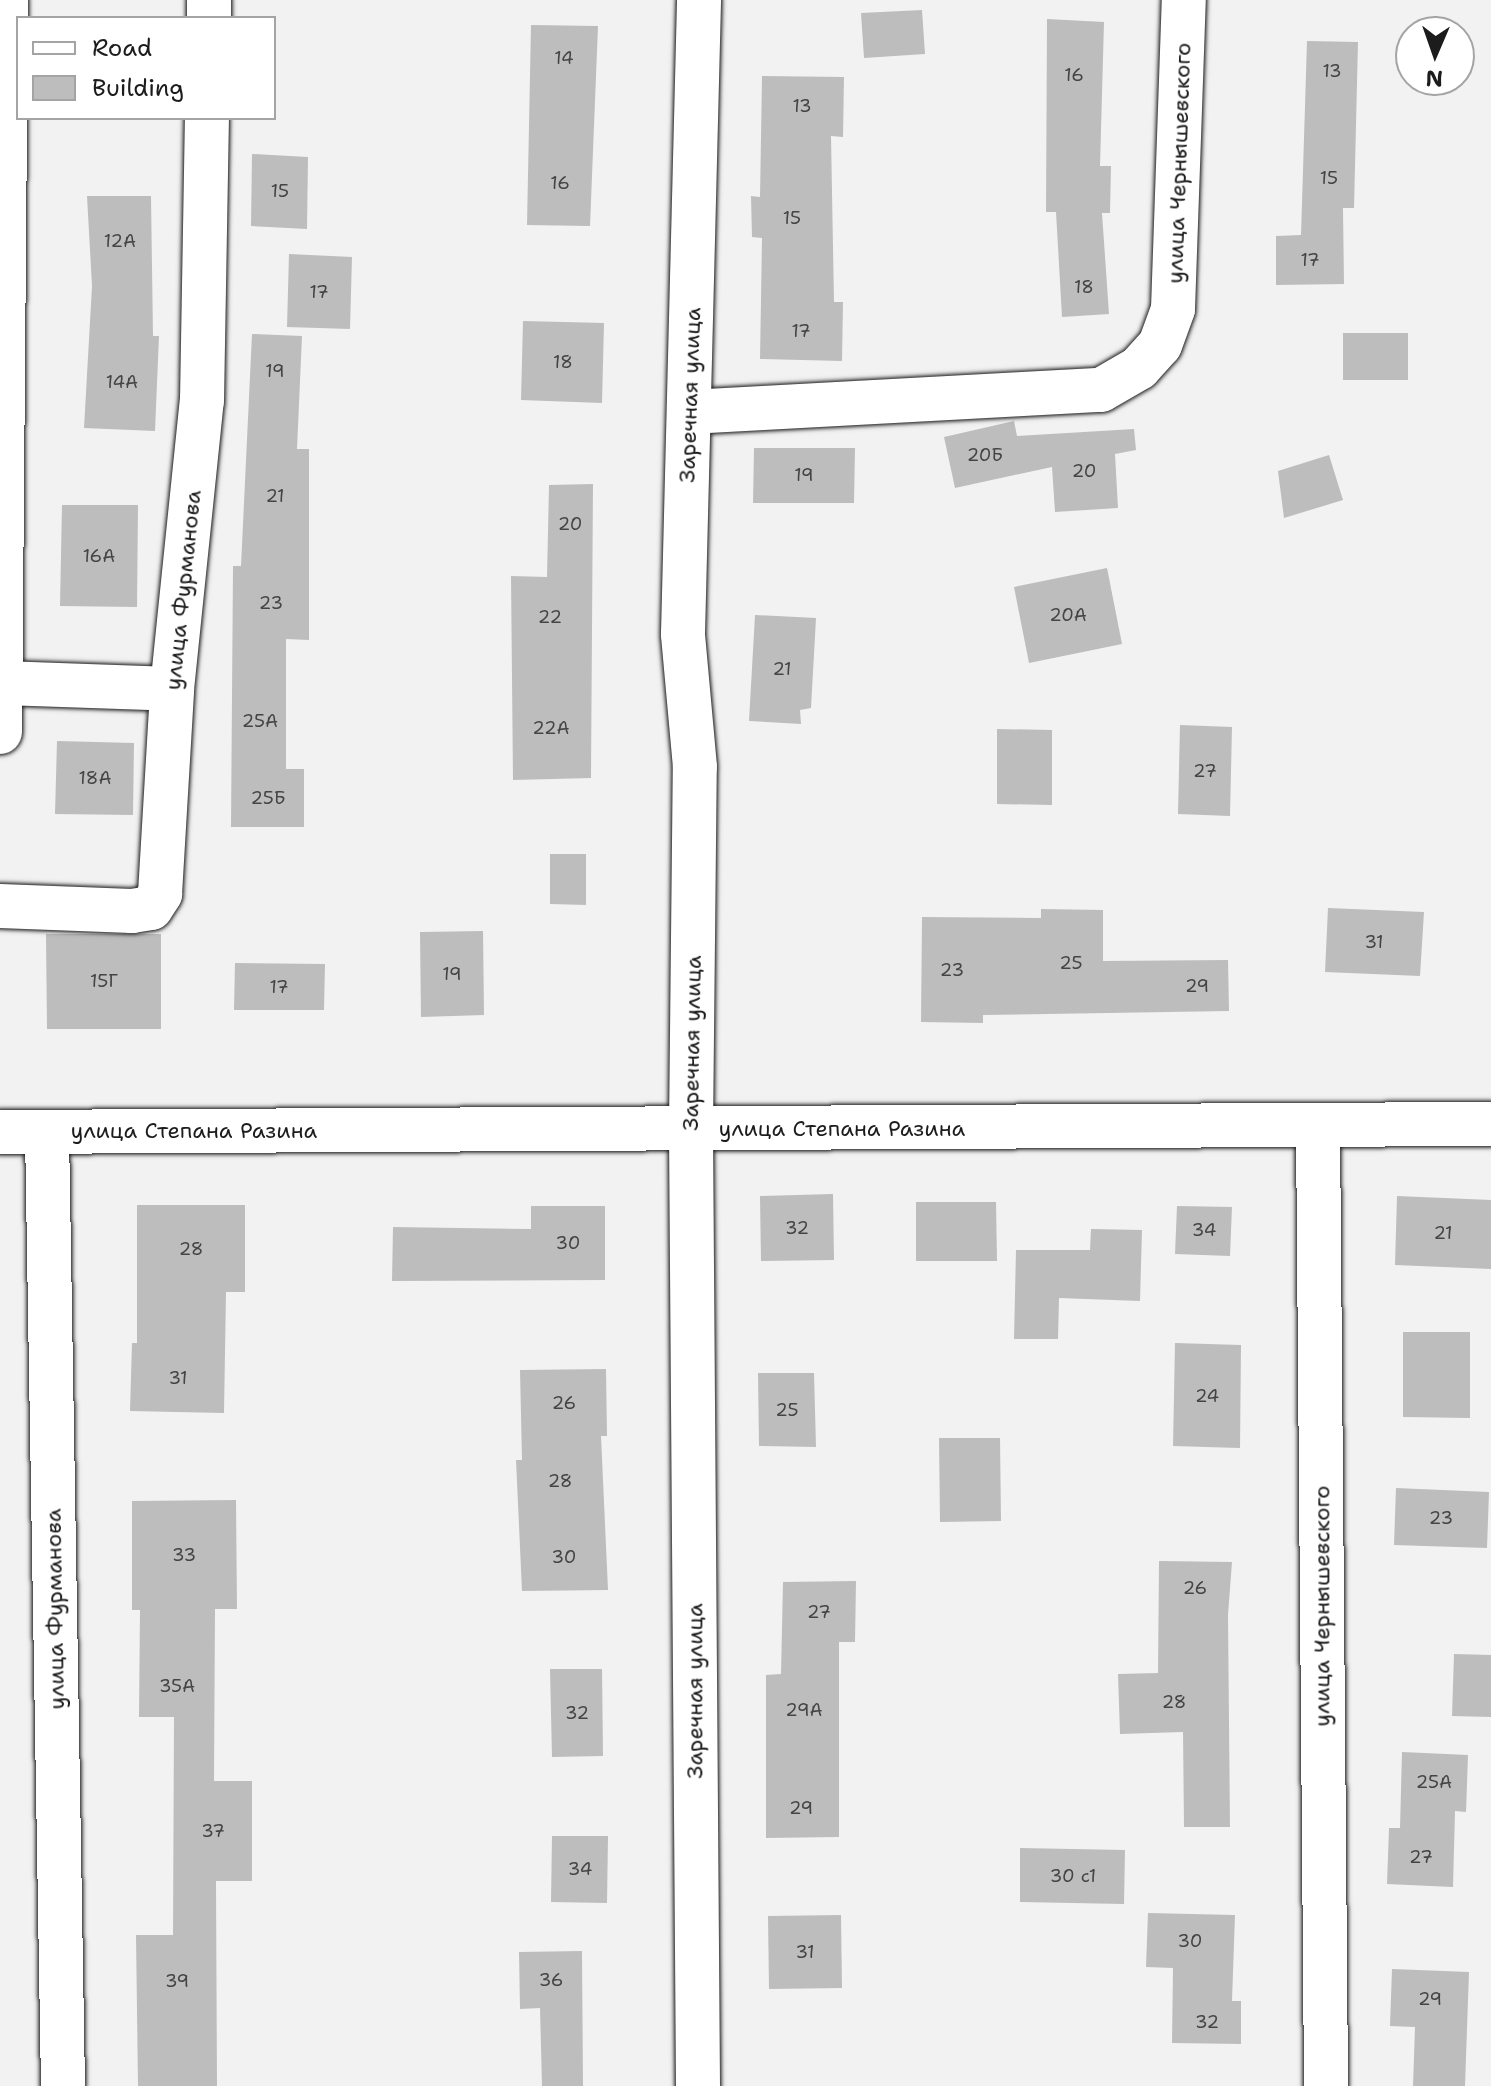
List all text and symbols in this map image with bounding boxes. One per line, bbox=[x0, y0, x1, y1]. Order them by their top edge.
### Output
legend bbox=[16, 16, 276, 120]
north arrow bbox=[1395, 16, 1475, 96]
text: Road bbox=[92, 32, 152, 64]
street label: улица Чернышевского bbox=[1162, 42, 1196, 284]
house number: 14 bbox=[554, 47, 574, 69]
house number: 13 bbox=[1322, 60, 1342, 82]
house number: 16 bbox=[1064, 64, 1084, 86]
text: N bbox=[1425, 64, 1443, 93]
text: Building bbox=[92, 72, 184, 104]
house number: 13 bbox=[792, 95, 812, 117]
house number: 15 bbox=[1320, 167, 1338, 189]
house number: 16 bbox=[550, 172, 570, 194]
house number: 15 bbox=[271, 180, 289, 202]
house number: 15 bbox=[783, 207, 801, 229]
house number: 12А bbox=[104, 230, 136, 252]
house number: 17 bbox=[1300, 249, 1320, 271]
house number: 18 bbox=[1074, 276, 1094, 298]
house number: 17 bbox=[309, 281, 329, 303]
street label: Заречная улица bbox=[674, 307, 706, 483]
house number: 17 bbox=[791, 320, 811, 342]
house number: 18 bbox=[553, 351, 573, 373]
house number: 19 bbox=[265, 360, 285, 382]
house number: 14А bbox=[106, 371, 138, 393]
house number: 20Б bbox=[967, 444, 1003, 466]
house number: 20 bbox=[1072, 460, 1096, 482]
house number: 19 bbox=[794, 464, 814, 486]
house number: 21 bbox=[265, 485, 285, 507]
street label: улица Фурманова bbox=[159, 489, 207, 691]
house number: 20 bbox=[558, 513, 582, 535]
house number: 16А bbox=[83, 545, 115, 567]
house number: 23 bbox=[259, 592, 283, 614]
house number: 20А bbox=[1049, 604, 1087, 626]
house number: 22 bbox=[538, 606, 562, 628]
house number: 21 bbox=[772, 658, 792, 680]
house number: 25А bbox=[242, 710, 278, 732]
house number: 22А bbox=[532, 717, 570, 739]
house number: 27 bbox=[1193, 760, 1217, 782]
house number: 18А bbox=[79, 767, 111, 789]
house number: 25Б bbox=[250, 787, 286, 809]
house number: 31 bbox=[1364, 931, 1384, 953]
house number: 25 bbox=[1059, 952, 1083, 974]
street label: Заречная улица bbox=[677, 955, 707, 1131]
house number: 23 bbox=[940, 959, 964, 981]
house number: 19 bbox=[442, 963, 462, 985]
house number: 15Г bbox=[90, 970, 118, 992]
house number: 29 bbox=[1185, 975, 1209, 997]
house number: 17 bbox=[269, 976, 289, 998]
street label: улица Степана Разина bbox=[719, 1116, 965, 1142]
street label: улица Степана Разина bbox=[71, 1118, 317, 1144]
house number: 32 bbox=[785, 1217, 809, 1239]
house number: 34 bbox=[1192, 1219, 1216, 1241]
house number: 21 bbox=[1433, 1222, 1453, 1244]
house number: 30 bbox=[556, 1232, 580, 1254]
house number: 28 bbox=[179, 1238, 203, 1260]
house number: 31 bbox=[168, 1367, 188, 1389]
house number: 24 bbox=[1195, 1385, 1219, 1407]
house number: 26 bbox=[552, 1392, 576, 1414]
house number: 25 bbox=[775, 1399, 799, 1421]
house number: 28 bbox=[548, 1470, 572, 1492]
street label: улица Чернышевского bbox=[1309, 1485, 1335, 1727]
house number: 23 bbox=[1429, 1507, 1453, 1529]
street label: улица Фурманова bbox=[40, 1508, 70, 1710]
house number: 33 bbox=[172, 1544, 196, 1566]
house number: 30 bbox=[552, 1546, 576, 1568]
house number: 26 bbox=[1183, 1577, 1207, 1599]
house number: 27 bbox=[807, 1601, 831, 1623]
street label: Заречная улица bbox=[682, 1603, 708, 1779]
house number: 35А bbox=[159, 1675, 195, 1697]
house number: 28 bbox=[1162, 1691, 1186, 1713]
house number: 29А bbox=[785, 1699, 823, 1721]
house number: 32 bbox=[565, 1702, 589, 1724]
house number: 25А bbox=[1416, 1771, 1452, 1793]
house number: 29 bbox=[789, 1797, 813, 1819]
house number: 37 bbox=[201, 1820, 225, 1842]
house number: 27 bbox=[1409, 1846, 1433, 1868]
house number: 34 bbox=[568, 1858, 592, 1880]
house number: 30 с1 bbox=[1050, 1865, 1096, 1887]
house number: 30 bbox=[1178, 1930, 1202, 1952]
house number: 31 bbox=[795, 1941, 815, 1963]
house number: 36 bbox=[539, 1969, 563, 1991]
house number: 39 bbox=[165, 1970, 189, 1992]
house number: 29 bbox=[1418, 1988, 1442, 2010]
house number: 32 bbox=[1195, 2011, 1219, 2033]

